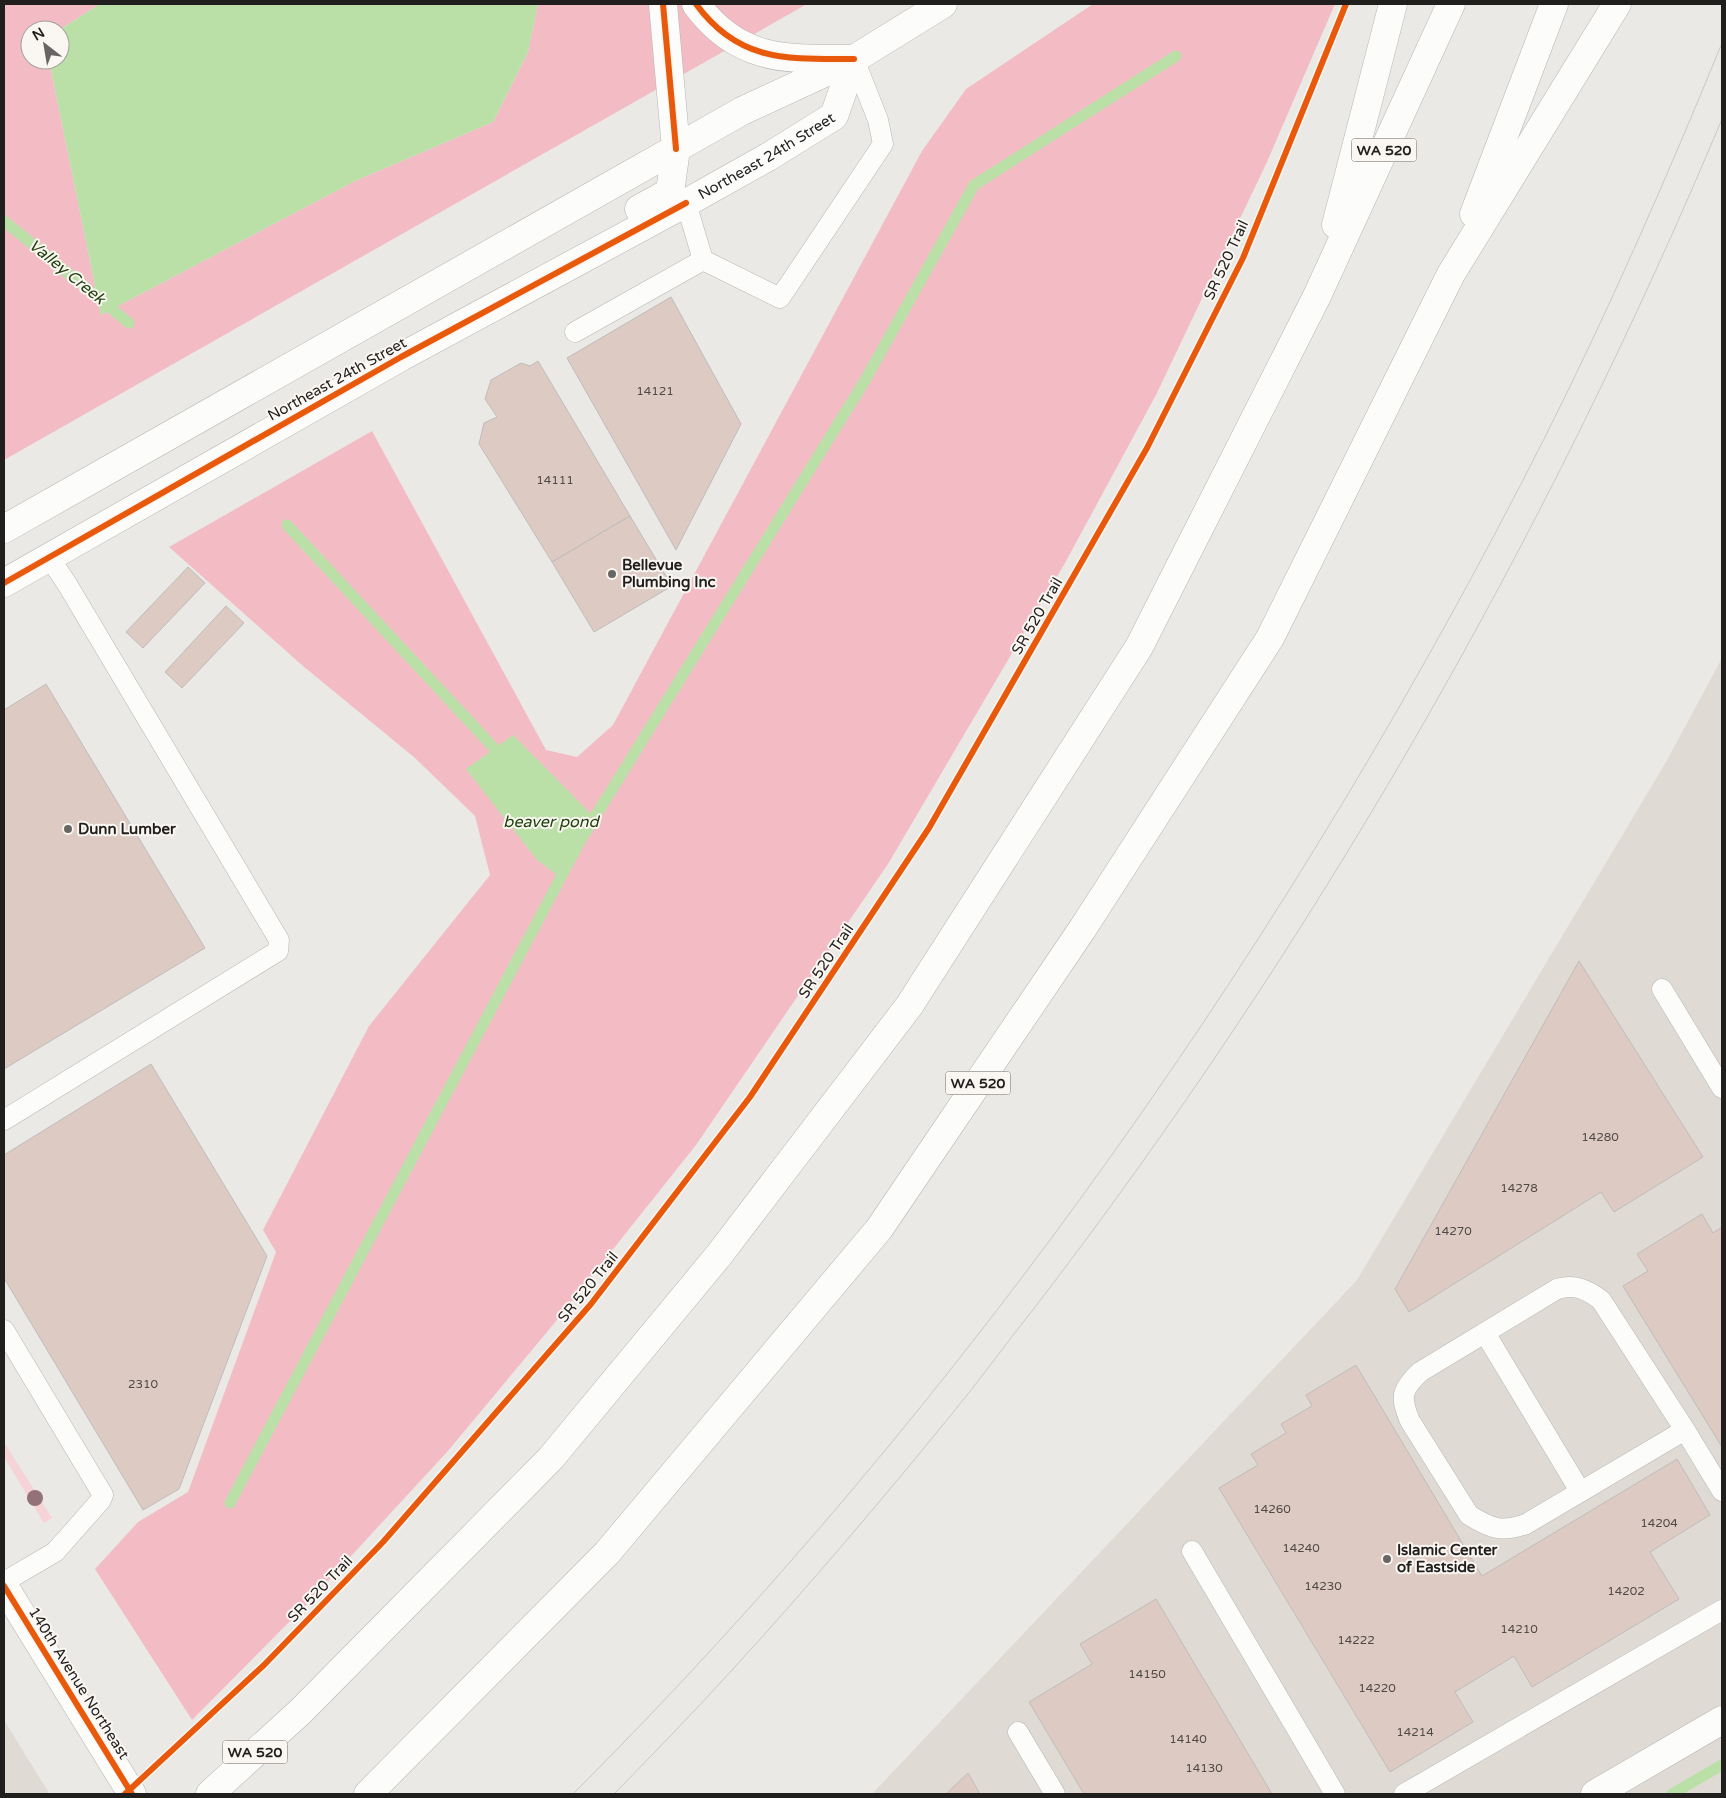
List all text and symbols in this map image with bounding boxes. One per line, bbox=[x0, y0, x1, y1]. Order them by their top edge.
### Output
north arrow bbox=[20, 20, 70, 70]
text: N bbox=[29, 24, 48, 44]
street label: Northeast 24th Street bbox=[695, 109, 839, 203]
road number: WA 520 bbox=[1352, 138, 1416, 162]
street label: SR 520 Trail bbox=[1200, 217, 1252, 303]
water label: Valley Creek bbox=[25, 235, 110, 310]
street label: Northeast 24th Street bbox=[265, 333, 410, 425]
house number: 14121 bbox=[636, 384, 674, 398]
house number: 14111 bbox=[536, 473, 574, 487]
place label: Bellevue Plumbing Inc bbox=[622, 556, 716, 592]
marker: Bellevue Plumbing Inc bbox=[606, 568, 618, 580]
street label: SR 520 Trail bbox=[1008, 574, 1066, 658]
water label: beaver pond bbox=[503, 812, 601, 832]
place label: Dunn Lumber bbox=[78, 820, 176, 838]
marker: Dunn Lumber bbox=[62, 823, 74, 835]
street label: SR 520 Trail bbox=[795, 920, 857, 1002]
road number: WA 520 bbox=[946, 1072, 1010, 1094]
house number: 14280 bbox=[1581, 1130, 1619, 1144]
house number: 14278 bbox=[1500, 1181, 1538, 1195]
house number: 14270 bbox=[1434, 1224, 1472, 1238]
street label: SR 520 Trail bbox=[554, 1248, 622, 1326]
house number: 2310 bbox=[128, 1377, 159, 1391]
house number: 14260 bbox=[1253, 1502, 1291, 1516]
house number: 14204 bbox=[1640, 1516, 1678, 1530]
house number: 14240 bbox=[1282, 1541, 1320, 1555]
place label: Islamic Center of Eastside bbox=[1397, 1541, 1498, 1576]
street label: SR 520 Trail bbox=[284, 1552, 356, 1626]
marker: Islamic Center of Eastside bbox=[1381, 1553, 1393, 1565]
house number: 14230 bbox=[1304, 1579, 1342, 1593]
house number: 14202 bbox=[1607, 1584, 1645, 1598]
street label: 140th Avenue Northeast bbox=[25, 1604, 133, 1763]
house number: 14210 bbox=[1500, 1622, 1538, 1636]
house number: 14222 bbox=[1337, 1633, 1375, 1647]
house number: 14150 bbox=[1128, 1667, 1166, 1681]
house number: 14220 bbox=[1358, 1681, 1396, 1695]
house number: 14214 bbox=[1396, 1725, 1434, 1739]
house number: 14140 bbox=[1169, 1732, 1207, 1746]
road number: WA 520 bbox=[222, 1740, 288, 1764]
house number: 14130 bbox=[1185, 1761, 1223, 1775]

